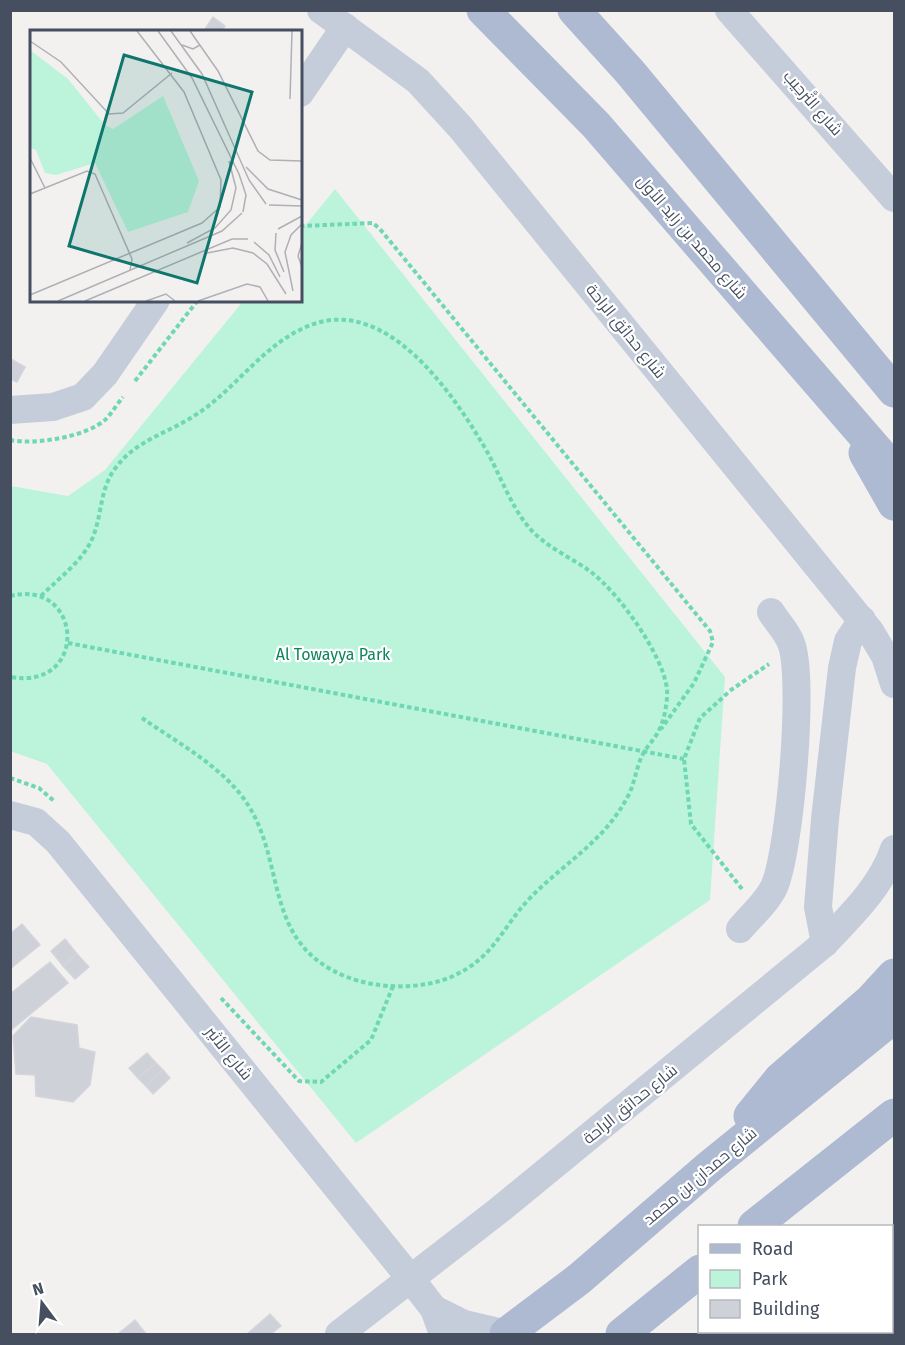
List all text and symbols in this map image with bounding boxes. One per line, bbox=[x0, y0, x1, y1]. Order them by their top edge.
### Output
inset map bbox=[30, 30, 302, 302]
street label: شارع التَّرحِيب bbox=[778, 66, 848, 141]
street label: شارع محمد بن زايد الأول bbox=[631, 171, 751, 304]
street label: شارع حدائق الراحة bbox=[581, 280, 670, 383]
park label: Al Towayya Park bbox=[276, 645, 391, 664]
street label: شارع الأثير bbox=[199, 1022, 256, 1085]
street label: شارع حدائق الراحة bbox=[579, 1060, 682, 1149]
street label: شارع حمدان بن محمد bbox=[640, 1123, 762, 1230]
legend bbox=[698, 1225, 893, 1333]
text: Road bbox=[752, 1238, 794, 1260]
text: Park bbox=[752, 1268, 788, 1290]
north arrow bbox=[12, 1273, 72, 1333]
text: N bbox=[30, 1278, 46, 1300]
text: Building bbox=[752, 1298, 820, 1320]

